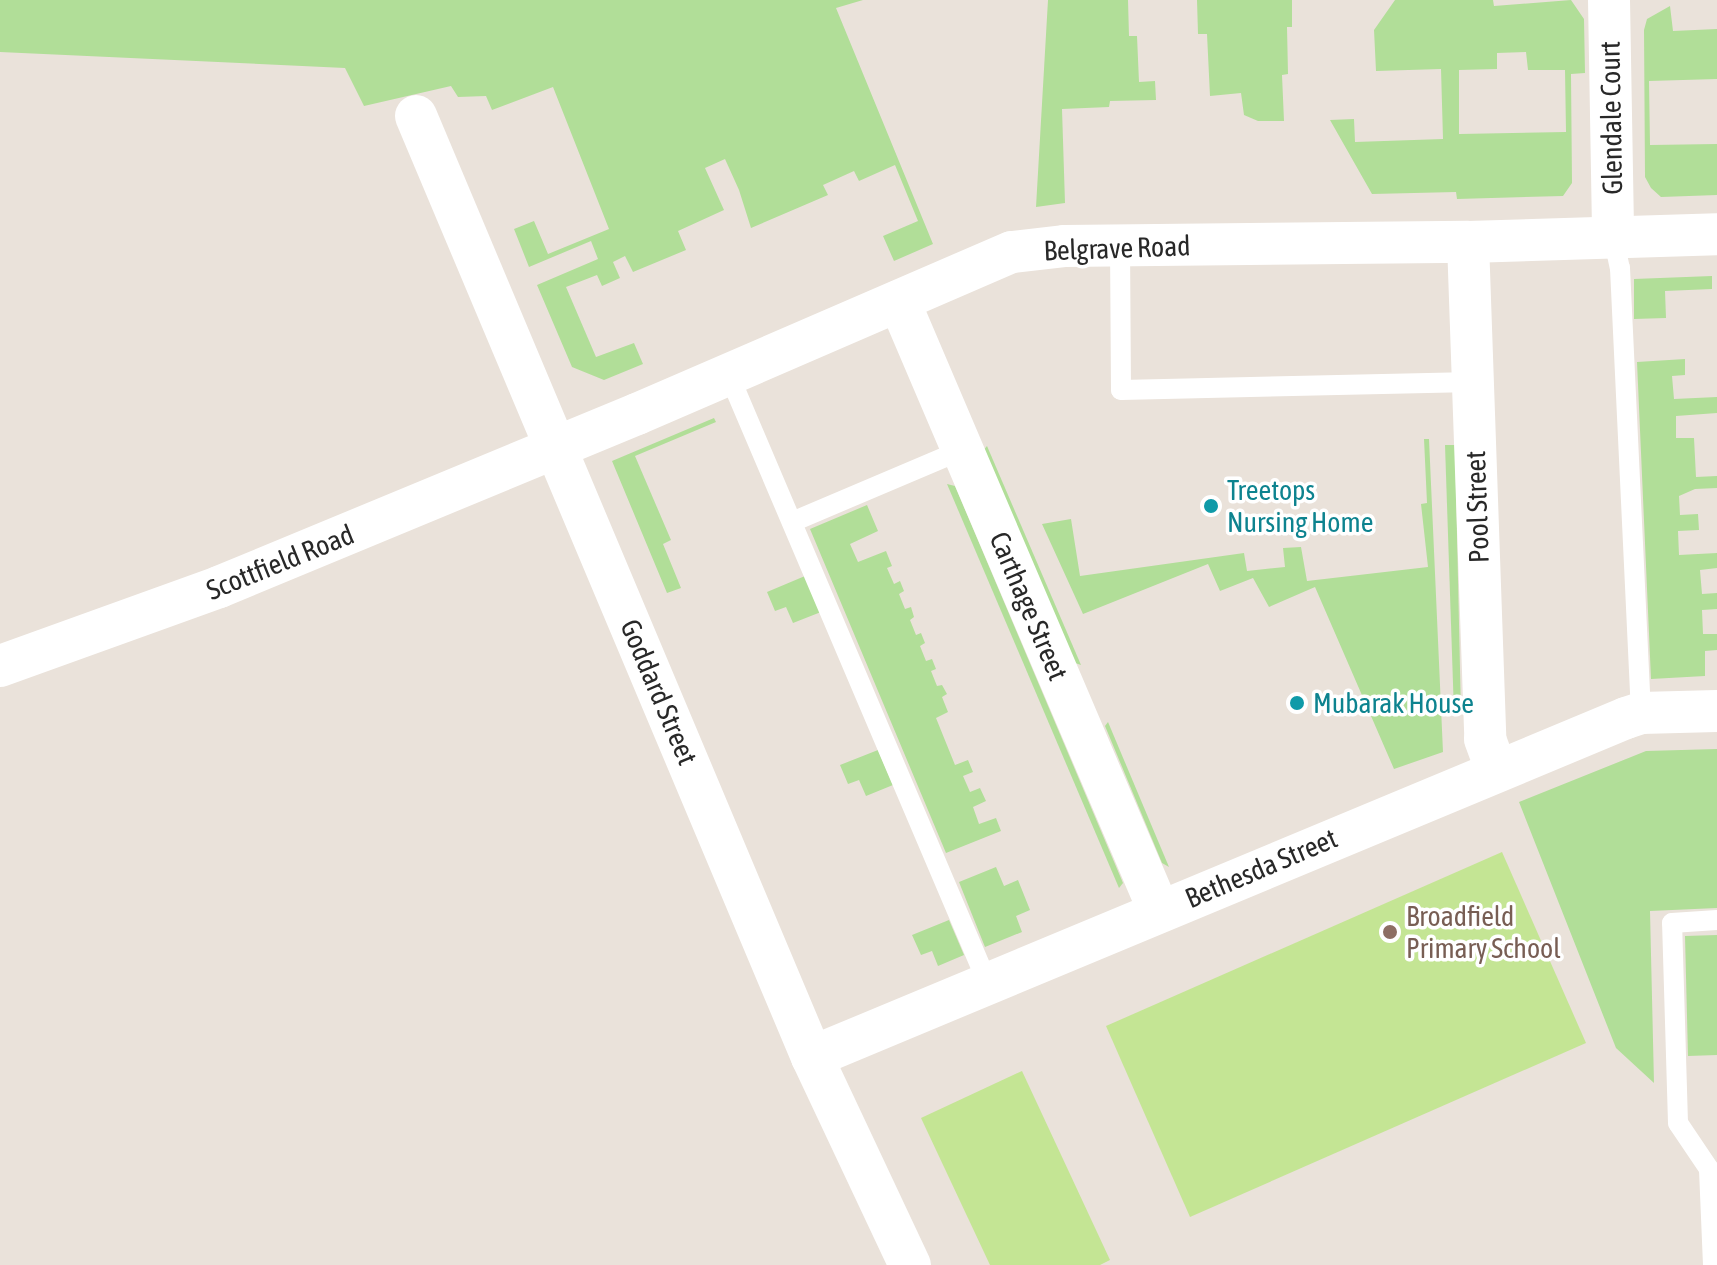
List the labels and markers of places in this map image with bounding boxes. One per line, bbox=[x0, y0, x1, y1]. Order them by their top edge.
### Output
place label: Treetops Nursing Home bbox=[1227, 473, 1373, 539]
marker: Treetops Nursing Home bbox=[1202, 497, 1220, 515]
place label: Mubarak House bbox=[1313, 686, 1474, 720]
marker: Mubarak House bbox=[1288, 694, 1306, 712]
place label: Broadfield Primary School bbox=[1406, 899, 1561, 965]
marker: Broadfield Primary School bbox=[1381, 923, 1399, 941]

